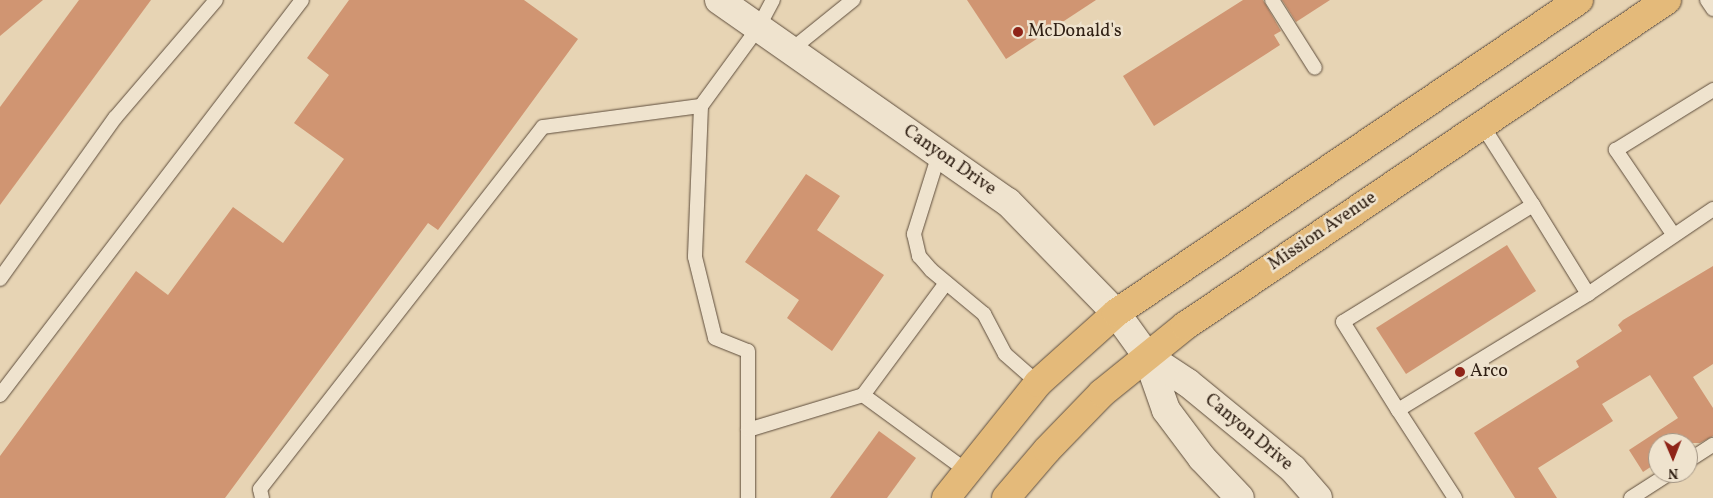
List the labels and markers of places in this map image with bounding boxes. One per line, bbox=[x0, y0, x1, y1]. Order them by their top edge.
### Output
place label: McDonald's bbox=[1028, 21, 1122, 43]
marker: McDonald's bbox=[1012, 26, 1024, 38]
place label: Arco bbox=[1470, 361, 1508, 383]
marker: Arco bbox=[1454, 366, 1466, 378]

